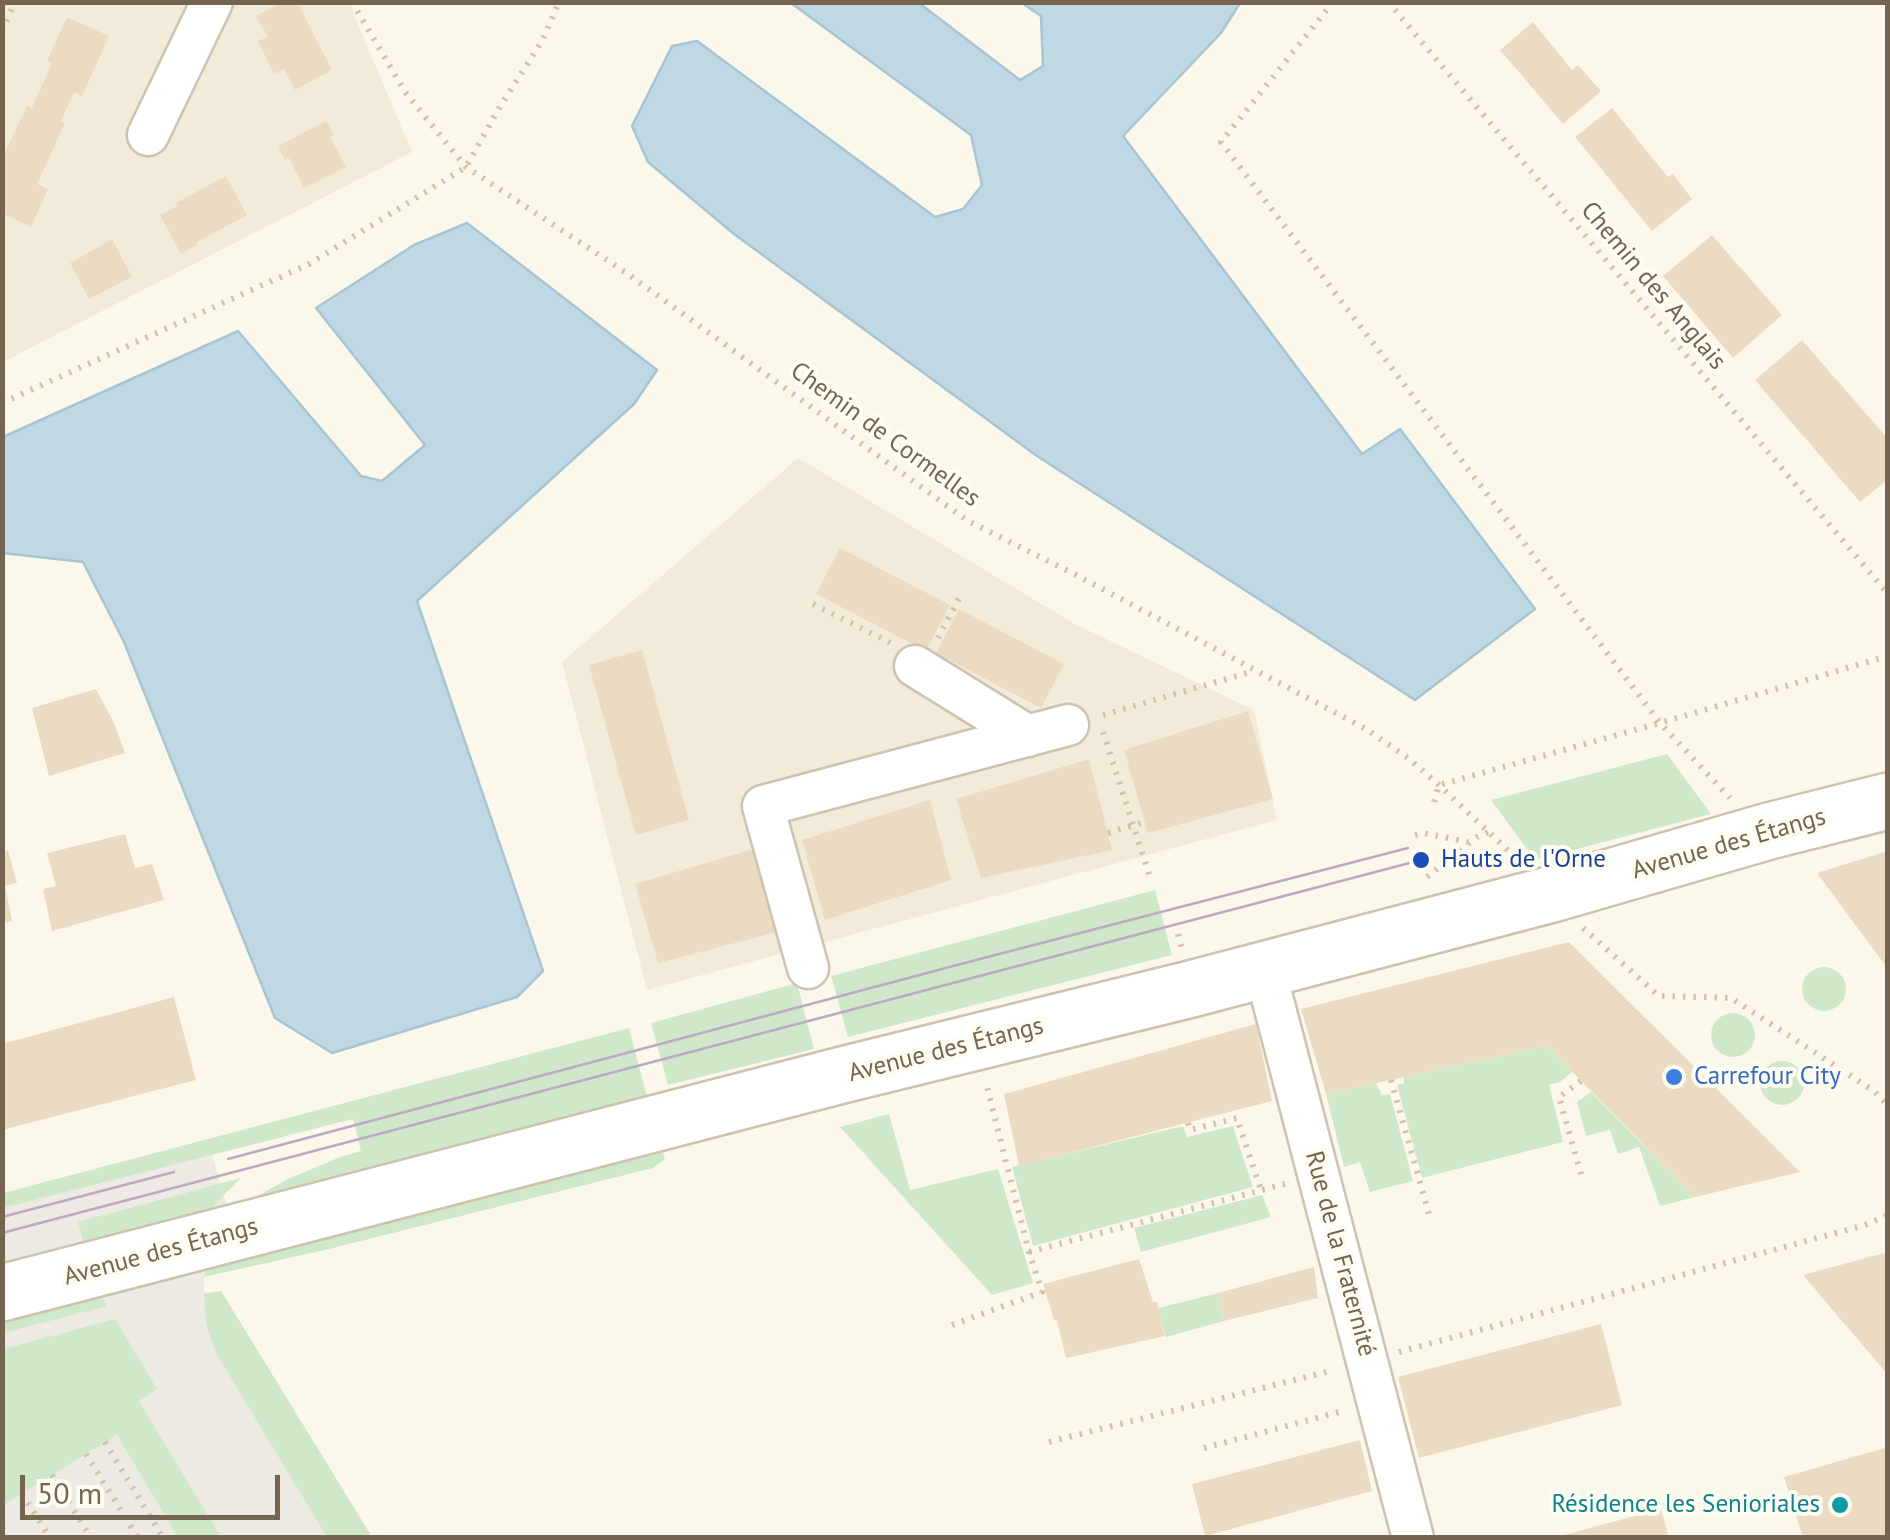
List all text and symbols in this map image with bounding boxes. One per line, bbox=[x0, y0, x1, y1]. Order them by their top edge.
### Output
street label: Chemin des Anglais bbox=[1574, 196, 1732, 376]
street label: Chemin de Cormelles bbox=[784, 356, 986, 514]
street label: Avenue des Étangs bbox=[1629, 802, 1829, 886]
place label: Hauts de l'Orne bbox=[1441, 845, 1606, 875]
marker: Hauts de l'Orne bbox=[1410, 849, 1432, 871]
street label: Avenue des Étangs bbox=[845, 1011, 1047, 1089]
place label: Carrefour City bbox=[1694, 1062, 1841, 1092]
marker: Carrefour City bbox=[1663, 1066, 1685, 1088]
street label: Rue de la Fraternité bbox=[1298, 1148, 1382, 1360]
street label: Avenue des Étangs bbox=[61, 1212, 261, 1292]
scale bar bbox=[25, 1455, 285, 1517]
text: 50 m bbox=[37, 1473, 102, 1512]
place label: Résidence les Senioriales bbox=[1551, 1490, 1820, 1520]
marker: Résidence les Senioriales bbox=[1829, 1494, 1851, 1516]

